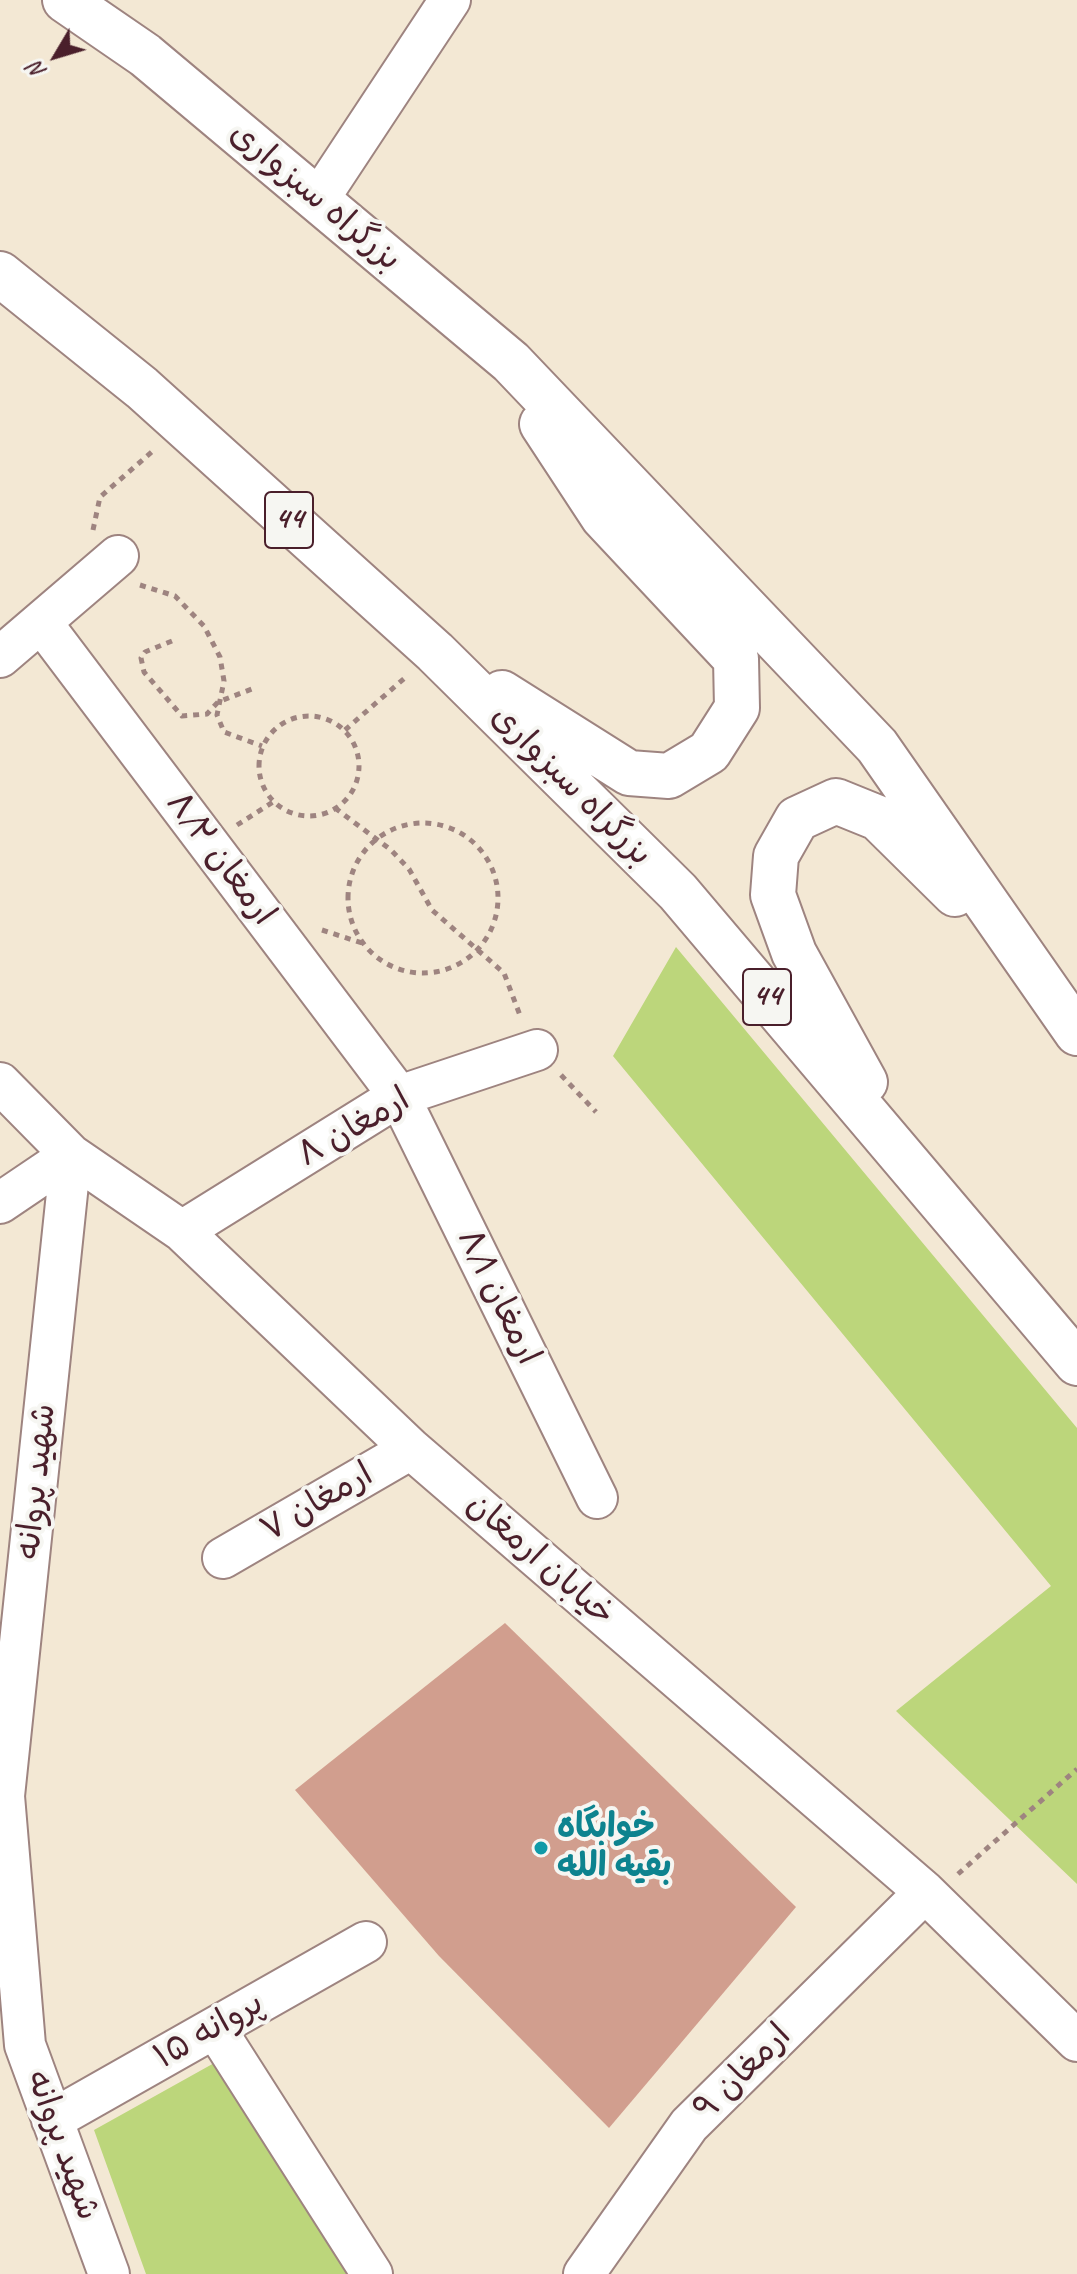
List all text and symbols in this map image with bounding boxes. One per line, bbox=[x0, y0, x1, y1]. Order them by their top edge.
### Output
north arrow bbox=[16, 16, 96, 96]
text: N bbox=[22, 57, 52, 85]
street label: بزرگراه سبزواری bbox=[221, 113, 409, 281]
road number: 44 bbox=[265, 492, 313, 548]
street label: بزرگراه سبزواری bbox=[482, 697, 660, 875]
street label: ارمغان ۸/۲ bbox=[157, 784, 283, 934]
road number: 44 bbox=[743, 969, 791, 1025]
street label: ارمغان ۸ bbox=[291, 1080, 417, 1176]
street label: ارمغان ۸/۱ bbox=[448, 1222, 548, 1372]
street label: شهید پروانه bbox=[9, 1402, 65, 1562]
street label: ارمغان ۷ bbox=[254, 1455, 380, 1551]
street label: خیابان ارمغان bbox=[458, 1485, 622, 1635]
place label: خوابگاه بقیه الله bbox=[557, 1808, 672, 1888]
marker: خوابگاه بقیه الله bbox=[532, 1839, 550, 1857]
street label: پروانه ۱۵ bbox=[147, 1983, 271, 2079]
street label: ارمغان ۹ bbox=[686, 2016, 800, 2130]
street label: شهید پروانه bbox=[16, 2064, 108, 2226]

